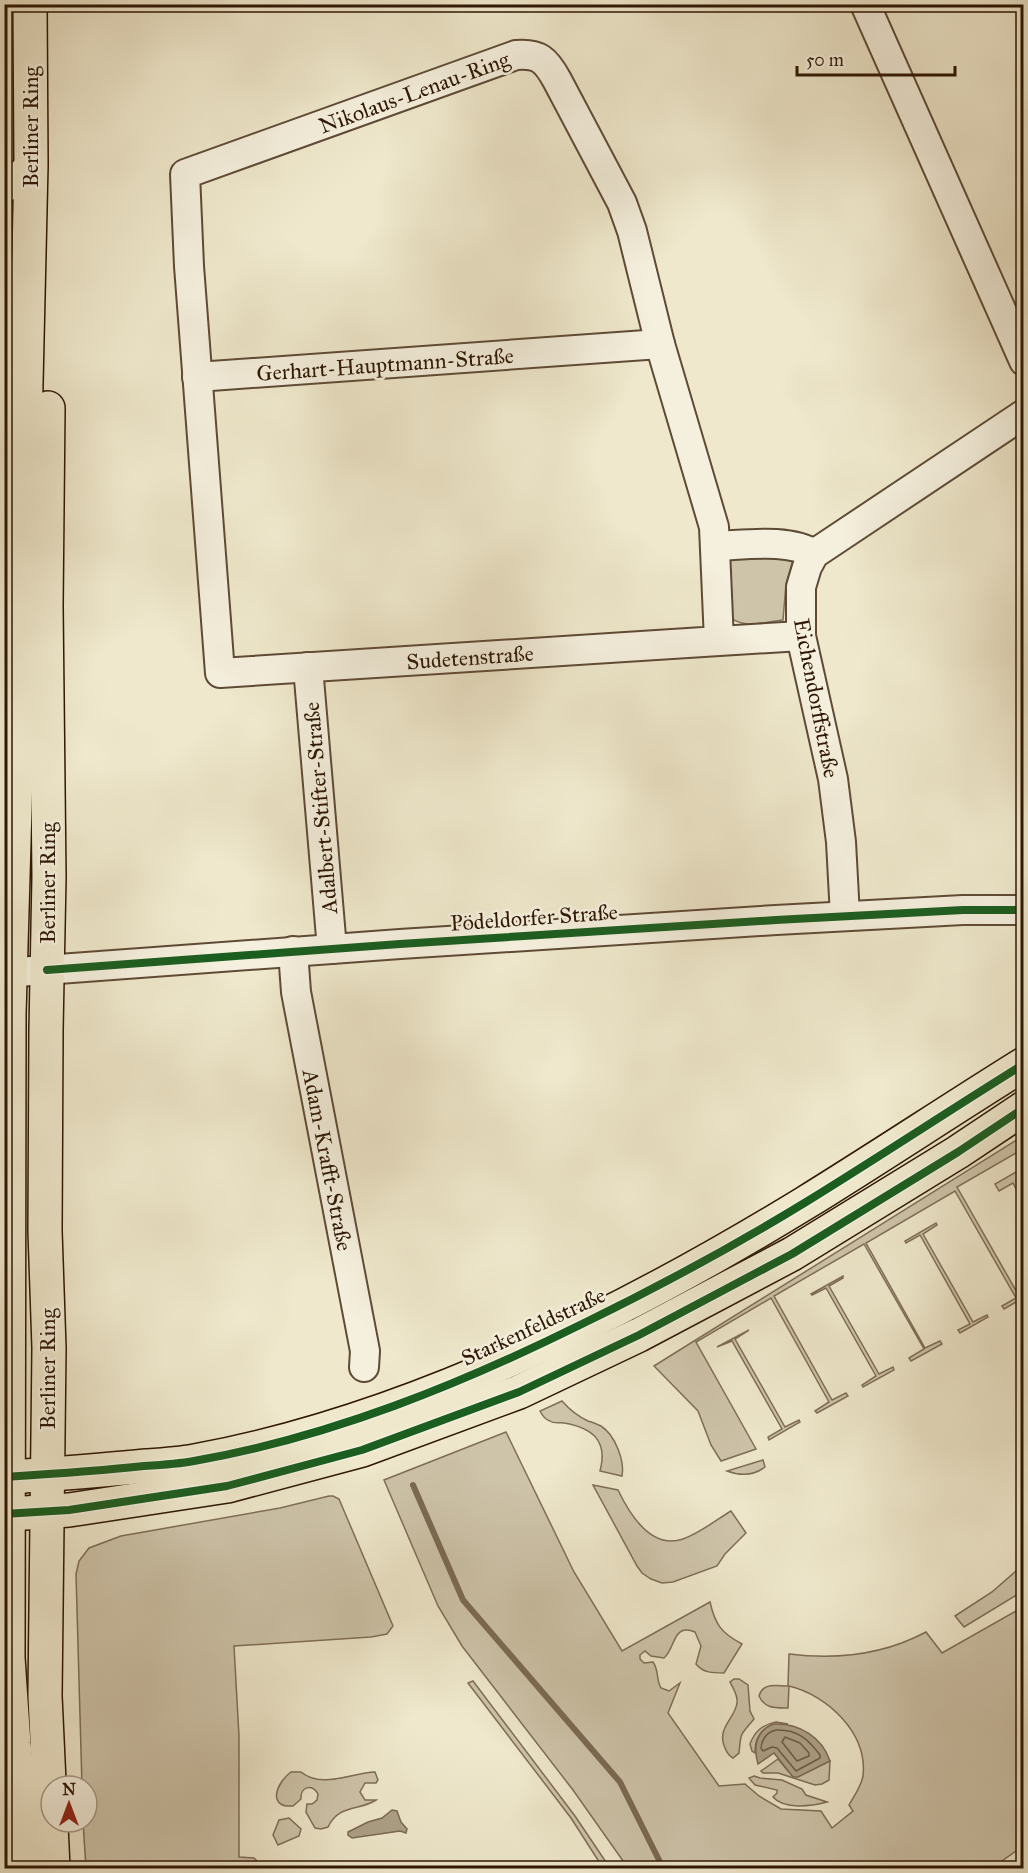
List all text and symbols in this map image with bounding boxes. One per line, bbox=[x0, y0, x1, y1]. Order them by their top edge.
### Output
scale bar bbox=[797, 39, 954, 77]
street label: Nikolaus-Lenau-Ring bbox=[315, 45, 514, 140]
text: 50 m bbox=[806, 49, 844, 71]
street label: Berliner Ring bbox=[17, 65, 44, 188]
street label: Gerhart-Hauptmann-Straße bbox=[255, 342, 515, 387]
street label: Eichendorffstraße bbox=[788, 616, 845, 780]
street label: Sudetenstraße bbox=[406, 640, 535, 675]
street label: Adalbert-Stifter-Straße bbox=[298, 701, 343, 916]
street label: Berliner Ring bbox=[34, 821, 61, 944]
street label: Pödeldorfer Straße bbox=[449, 898, 619, 937]
street label: Adam-Krafft-Straße bbox=[296, 1066, 358, 1253]
street label: Starkenfeldstraße bbox=[457, 1281, 610, 1372]
street label: Berliner Ring bbox=[34, 1307, 61, 1430]
north arrow bbox=[39, 1774, 99, 1834]
text: N bbox=[62, 1780, 76, 1799]

